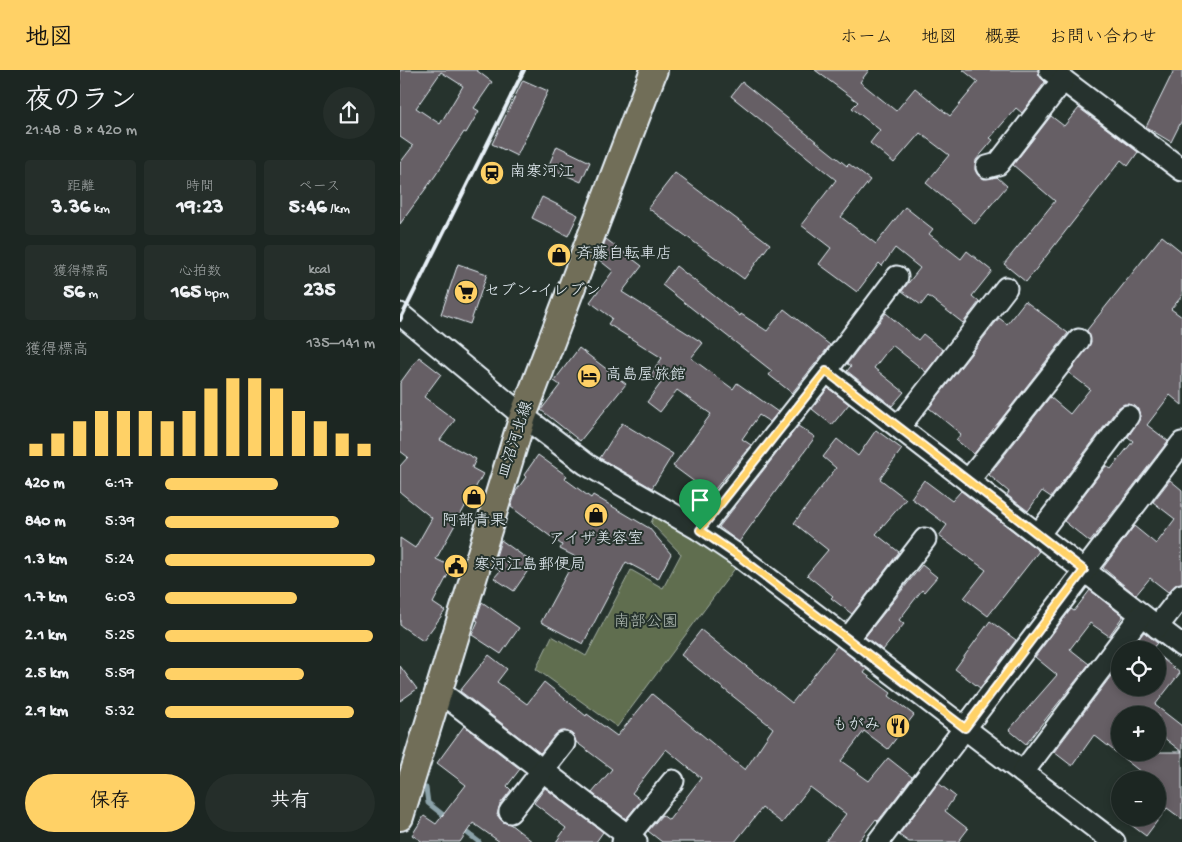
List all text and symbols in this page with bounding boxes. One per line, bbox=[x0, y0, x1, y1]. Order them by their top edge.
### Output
text: 地図 bbox=[25, 25, 73, 54]
text: ホーム bbox=[840, 28, 893, 49]
text: 地図 bbox=[921, 28, 957, 49]
text: 概要 bbox=[985, 28, 1021, 49]
text: お問い合わせ bbox=[1049, 28, 1157, 49]
text: 夜のラン bbox=[25, 86, 137, 119]
button: share bbox=[323, 87, 375, 139]
text: 21:48 · 8 × 420 m bbox=[25, 122, 137, 141]
station icon: 南寒河江 bbox=[479, 160, 505, 186]
place label: 南寒河江 bbox=[510, 162, 574, 183]
text: 距離 bbox=[67, 179, 95, 196]
text: 時間 bbox=[186, 179, 214, 196]
text: ペース bbox=[299, 179, 340, 196]
text: 3.36 bbox=[51, 196, 90, 221]
text: 19:23 bbox=[177, 196, 223, 221]
text: 5:46 bbox=[289, 196, 327, 221]
text: km bbox=[90, 201, 110, 218]
text: /km bbox=[327, 201, 350, 218]
shop icon: 斉藤自転車店 bbox=[546, 242, 572, 268]
place label: 斉藤自転車店 bbox=[576, 244, 672, 265]
text: kcal bbox=[308, 262, 330, 279]
text: 獲得標高 bbox=[53, 264, 109, 281]
text: 心拍数 bbox=[179, 264, 221, 281]
text: 235 bbox=[303, 279, 335, 304]
supermarket icon: セブン-イレブン bbox=[453, 279, 479, 305]
text: 56 bbox=[63, 281, 85, 306]
text: 165 bbox=[171, 281, 201, 306]
place label: セブン-イレブン bbox=[484, 282, 601, 302]
text: m bbox=[85, 286, 98, 303]
text: bpm bbox=[201, 286, 229, 303]
text: 135–141 m bbox=[306, 335, 375, 354]
text: 獲得標高 bbox=[25, 342, 89, 361]
hotel icon: 高島屋旅館 bbox=[576, 363, 602, 389]
place label: 高島屋旅館 bbox=[606, 366, 686, 386]
street label: 皿沼河北線 bbox=[494, 398, 538, 481]
text: 420 m bbox=[25, 475, 65, 494]
text: 6:17 bbox=[105, 475, 133, 494]
pin bbox=[679, 479, 721, 530]
shop icon: 阿部青果 bbox=[461, 484, 487, 510]
icon: arrive bbox=[686, 486, 714, 514]
shop icon: アイザ美容室 bbox=[583, 502, 609, 528]
place label: 阿部青果 bbox=[442, 511, 506, 532]
text: 840 m bbox=[25, 513, 66, 532]
text: 5:39 bbox=[105, 513, 135, 532]
place label: アイザ美容室 bbox=[548, 530, 644, 550]
text: 1.3 km bbox=[25, 551, 67, 570]
text: 5:24 bbox=[105, 551, 134, 570]
public building icon: 寒河江島郵便局 bbox=[443, 553, 469, 579]
place label: 寒河江島郵便局 bbox=[474, 556, 586, 576]
text: 1.7 km bbox=[25, 589, 67, 608]
text: 6:03 bbox=[105, 589, 136, 608]
park label: 南部公園 bbox=[614, 612, 678, 633]
text: 2.1 km bbox=[25, 627, 67, 646]
text: 5:25 bbox=[105, 627, 135, 646]
map controls bbox=[1111, 641, 1166, 826]
button: locate bbox=[1111, 641, 1166, 696]
text: 2.5 km bbox=[25, 665, 69, 684]
text: 5:59 bbox=[105, 665, 135, 684]
text: 2.9 km bbox=[25, 703, 68, 722]
text: 5:32 bbox=[105, 703, 135, 722]
button: + bbox=[1111, 706, 1166, 761]
restaurant icon: もがみ bbox=[885, 713, 911, 739]
place label: もがみ bbox=[832, 716, 880, 736]
button: − bbox=[1111, 771, 1166, 826]
button: 保存 bbox=[25, 774, 195, 832]
button: 共有 bbox=[205, 774, 375, 832]

